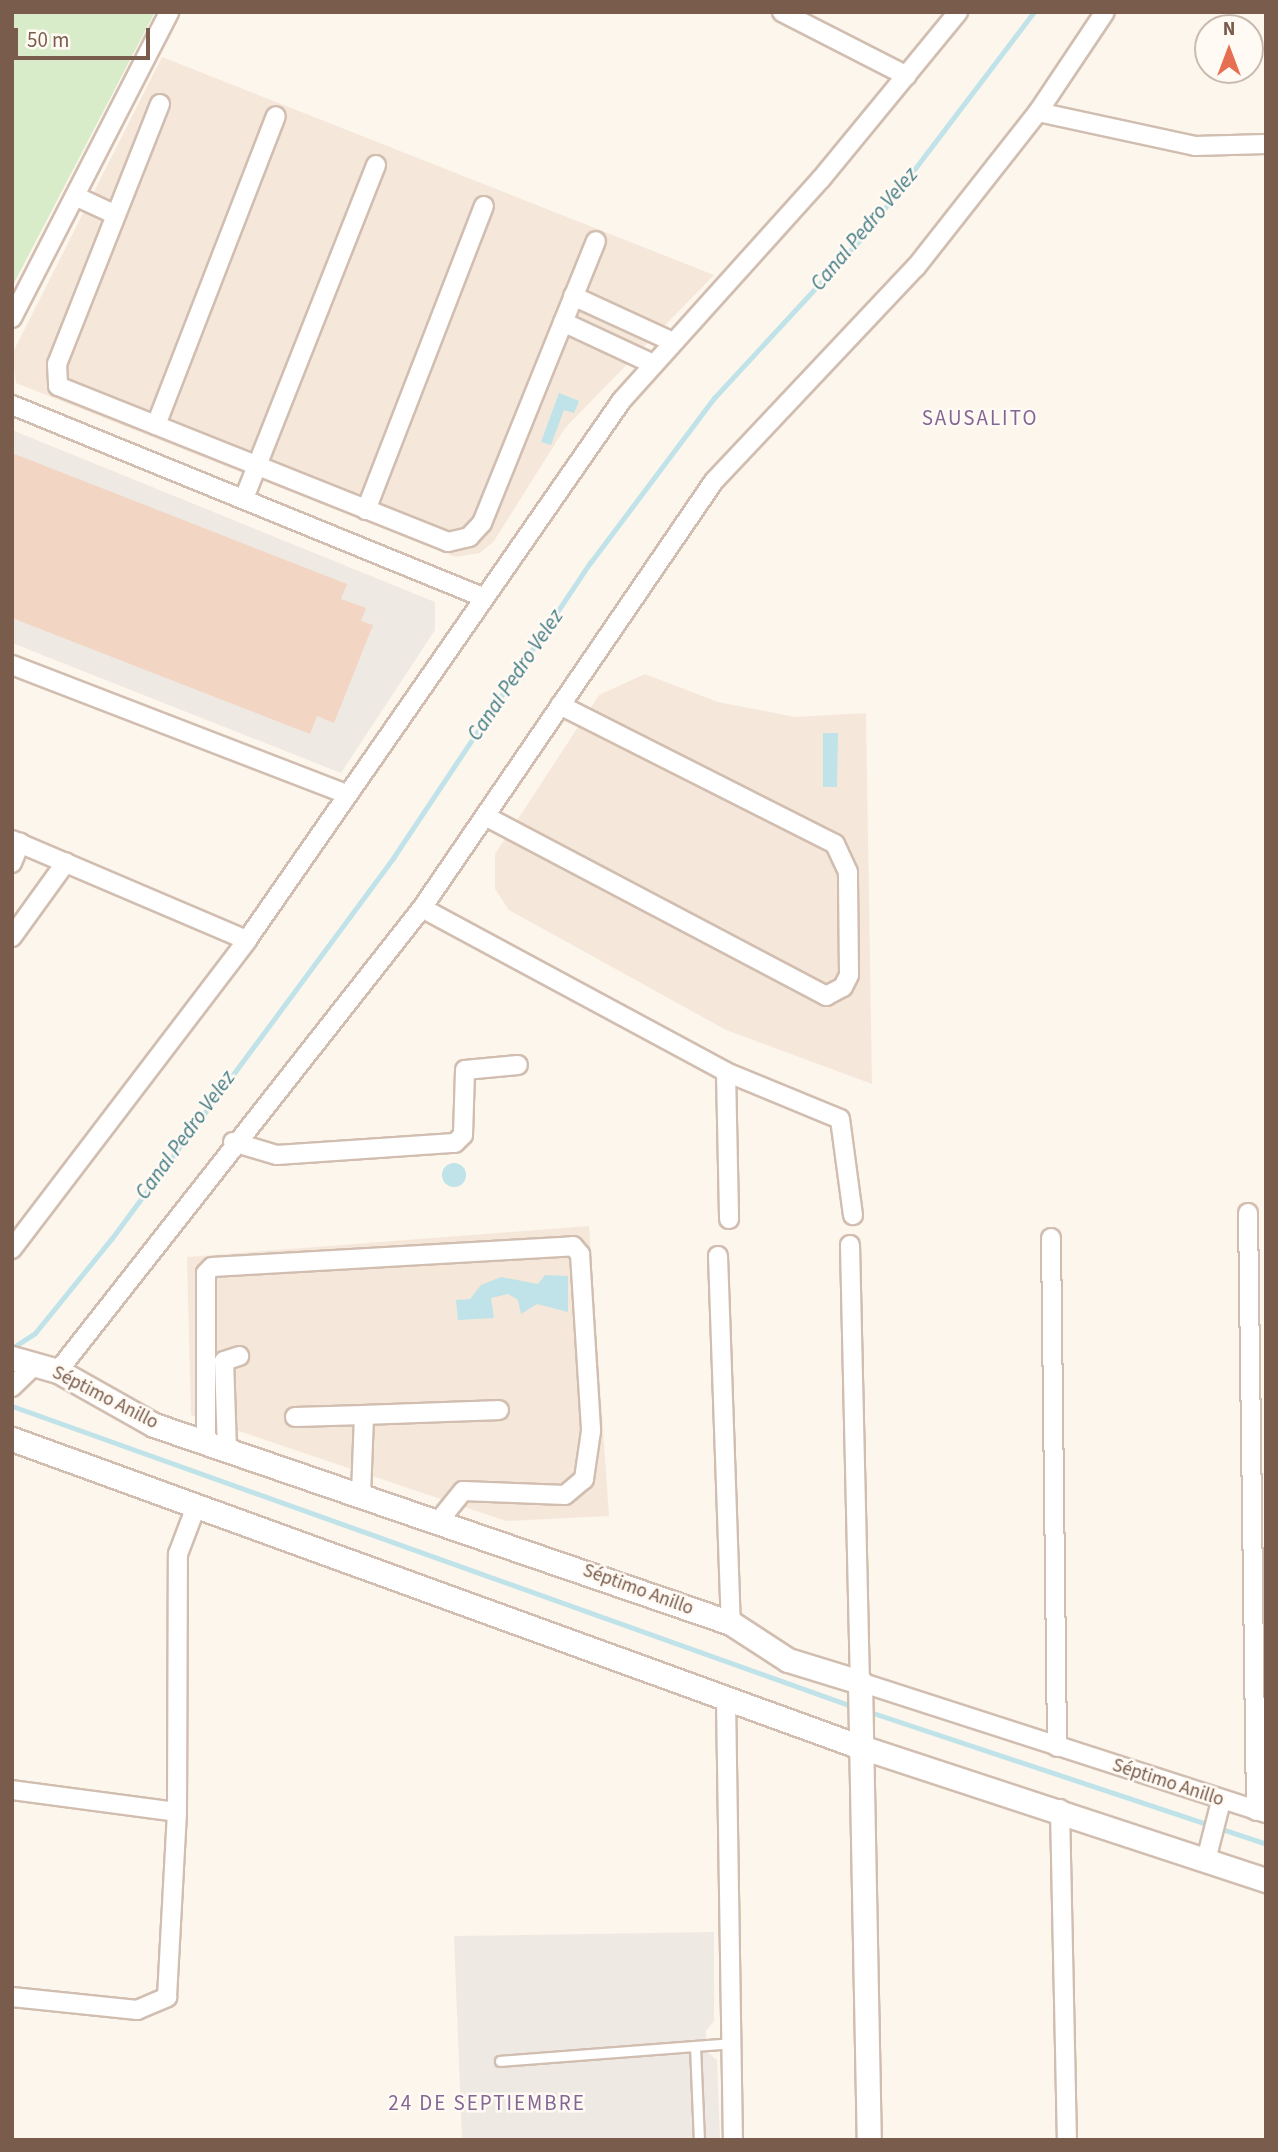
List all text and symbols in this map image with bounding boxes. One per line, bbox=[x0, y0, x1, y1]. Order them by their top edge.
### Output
scale bar bbox=[18, 14, 154, 58]
north arrow bbox=[1194, 14, 1264, 84]
text: N bbox=[1223, 16, 1235, 43]
text: 50 m bbox=[27, 25, 69, 55]
water label: Canal Pedro Velez bbox=[805, 162, 923, 296]
district label: SAUSALITO bbox=[923, 405, 1037, 431]
water label: Canal Pedro Velez bbox=[462, 605, 568, 745]
water label: Canal Pedro Velez bbox=[130, 1066, 240, 1204]
street label: Séptimo Anillo bbox=[48, 1361, 162, 1435]
street label: Séptimo Anillo bbox=[580, 1559, 696, 1621]
street label: Séptimo Anillo bbox=[1109, 1754, 1227, 1812]
district label: 24 DE SEPTIEMBRE bbox=[390, 2090, 584, 2116]

